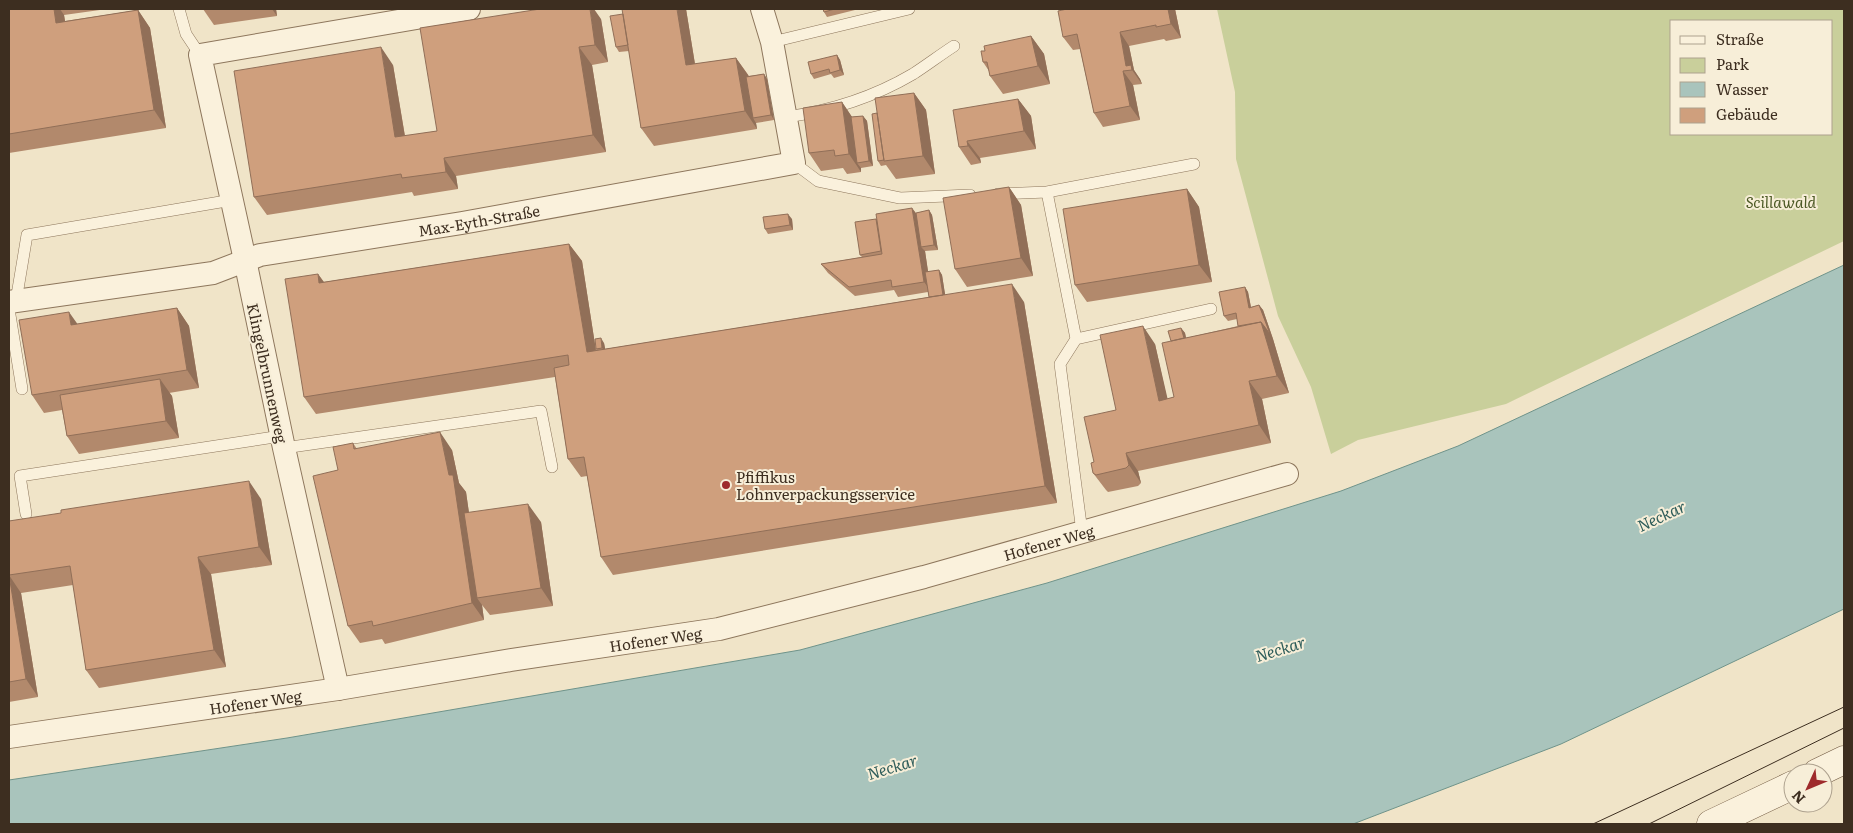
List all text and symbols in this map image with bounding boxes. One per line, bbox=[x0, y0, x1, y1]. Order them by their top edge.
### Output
legend bbox=[1670, 20, 1833, 135]
text: Straße bbox=[1716, 27, 1764, 50]
text: Park bbox=[1716, 52, 1750, 75]
text: Wasser bbox=[1716, 77, 1768, 100]
text: Gebäude bbox=[1716, 102, 1778, 125]
park label: Scillawald bbox=[1746, 190, 1817, 213]
street label: Max-Eyth-Straße bbox=[416, 198, 542, 241]
street label: Klingelbrunnenweg bbox=[242, 301, 294, 446]
place label: Pfiffikus Lohnverpackungsservice bbox=[736, 465, 915, 505]
marker: Pfiffikus Lohnverpackungsservice bbox=[720, 479, 732, 491]
water label: Neckar bbox=[1633, 493, 1689, 537]
street label: Hofener Weg bbox=[1000, 518, 1097, 566]
street label: Hofener Weg bbox=[608, 620, 704, 657]
water label: Neckar bbox=[1252, 629, 1308, 667]
street label: Hofener Weg bbox=[208, 683, 304, 719]
water label: Neckar bbox=[864, 747, 920, 785]
north arrow bbox=[1783, 763, 1833, 813]
text: N bbox=[1786, 786, 1809, 809]

